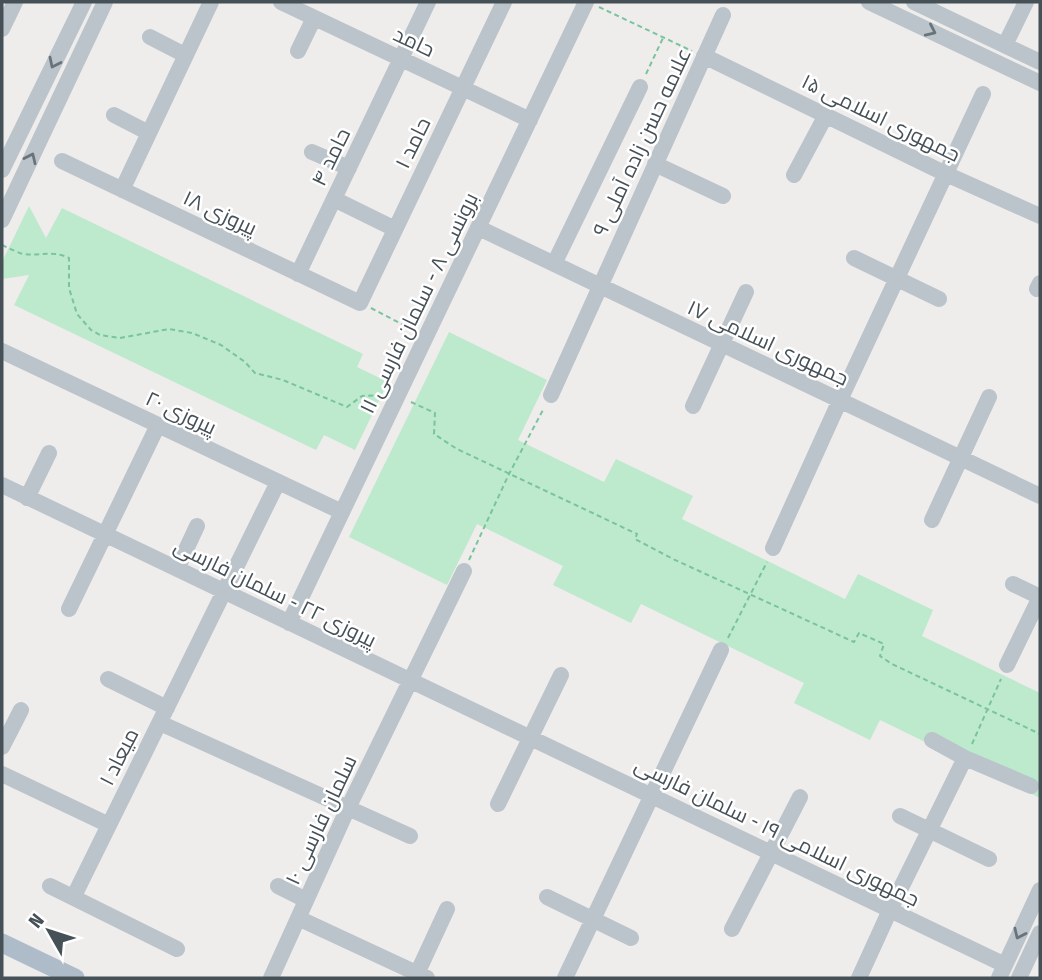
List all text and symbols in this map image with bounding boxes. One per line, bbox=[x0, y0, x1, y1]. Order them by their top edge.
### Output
street label: حامد bbox=[389, 21, 439, 63]
one-way arrow bbox=[924, 23, 936, 37]
street label: علامه حسن زاده آملی ۹ bbox=[587, 44, 697, 240]
one-way arrow bbox=[48, 56, 62, 68]
street label: جمهوری اسلامی ۱۵ bbox=[797, 68, 965, 168]
street label: حامد ۱ bbox=[389, 113, 437, 173]
street label: حامد ۴ bbox=[306, 124, 356, 190]
one-way arrow bbox=[23, 153, 37, 165]
street label: پیروزی ۱۸ bbox=[179, 185, 261, 242]
street label: برونسی ۸ - سلمان فارسی ۱۱ bbox=[354, 188, 484, 418]
street label: جمهوری اسلامی ۱۷ bbox=[683, 294, 853, 392]
street label: پیروزی ۲۰ bbox=[141, 385, 221, 442]
street label: پیروزی ۲۲ - سلمان فارسی bbox=[169, 533, 381, 654]
street label: میعاد ۱ bbox=[94, 724, 144, 790]
street label: سلمان فارسی ۱۰ bbox=[280, 751, 362, 889]
street label: جمهوری اسلامی ۱۹ - سلمان فارسی bbox=[630, 752, 924, 912]
north arrow bbox=[14, 896, 84, 966]
text: N bbox=[24, 909, 49, 932]
one-way arrow bbox=[1014, 927, 1028, 939]

